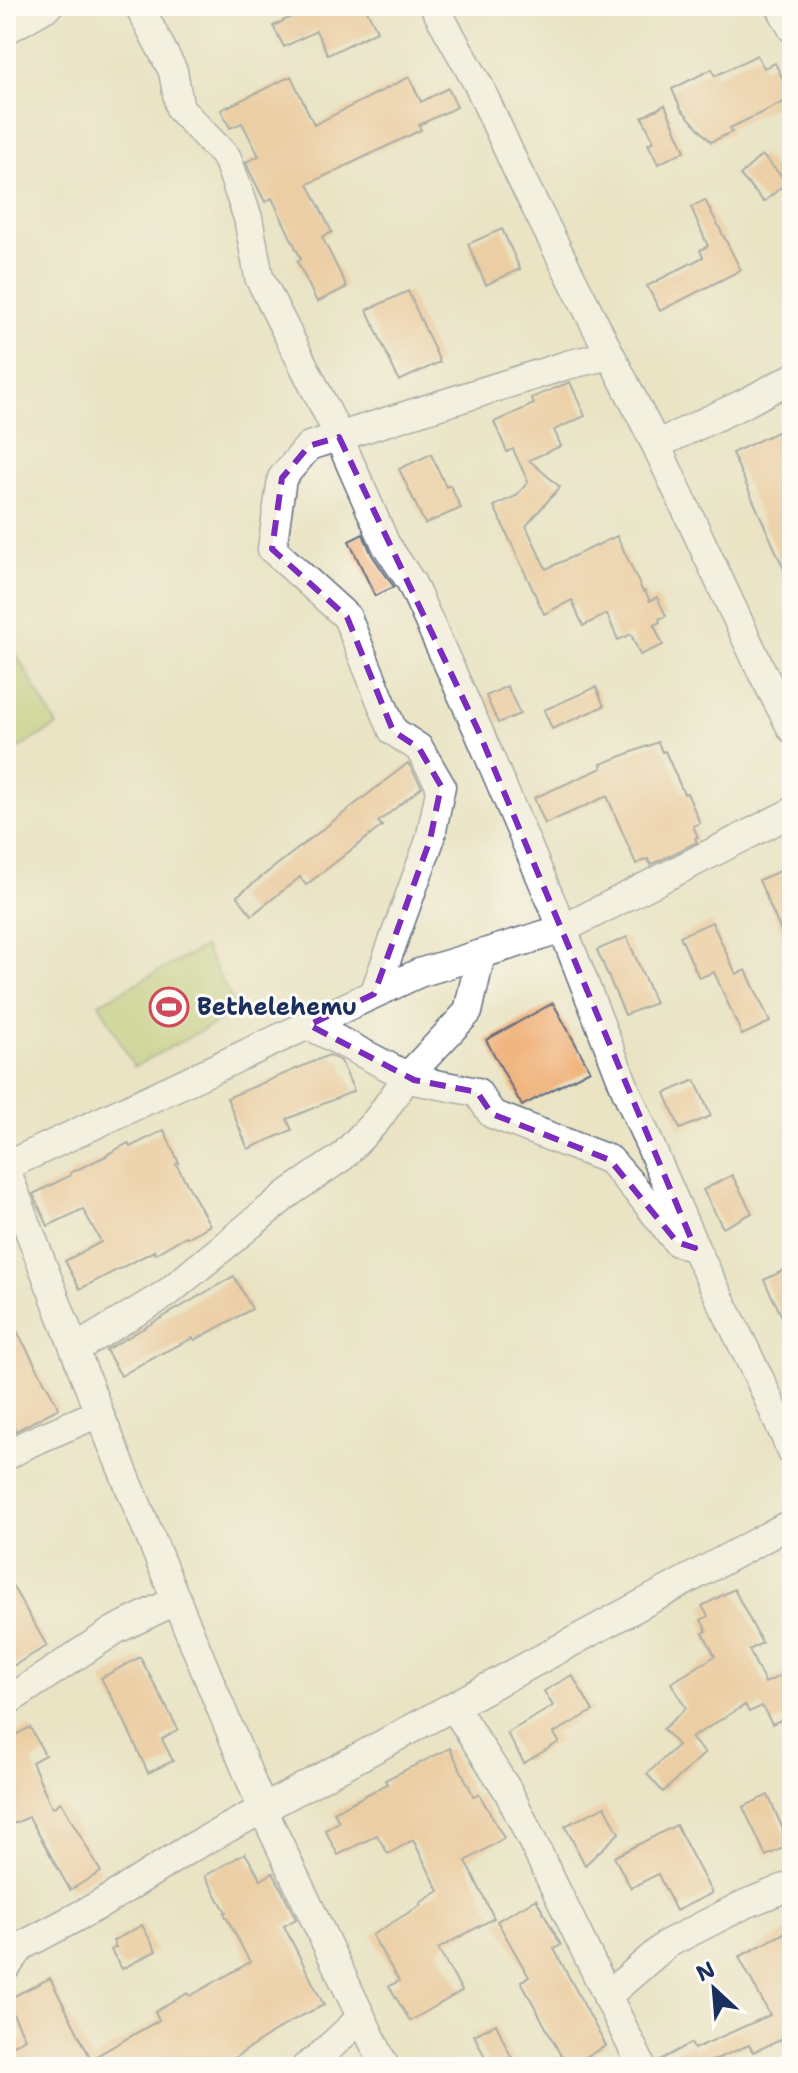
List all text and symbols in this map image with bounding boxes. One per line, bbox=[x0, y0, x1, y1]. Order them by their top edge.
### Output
sports icon: Bethelehemu bbox=[148, 986, 190, 1028]
place label: Bethelehemu bbox=[197, 991, 357, 1023]
north arrow bbox=[674, 1949, 754, 2029]
text: N bbox=[691, 1955, 720, 1988]

